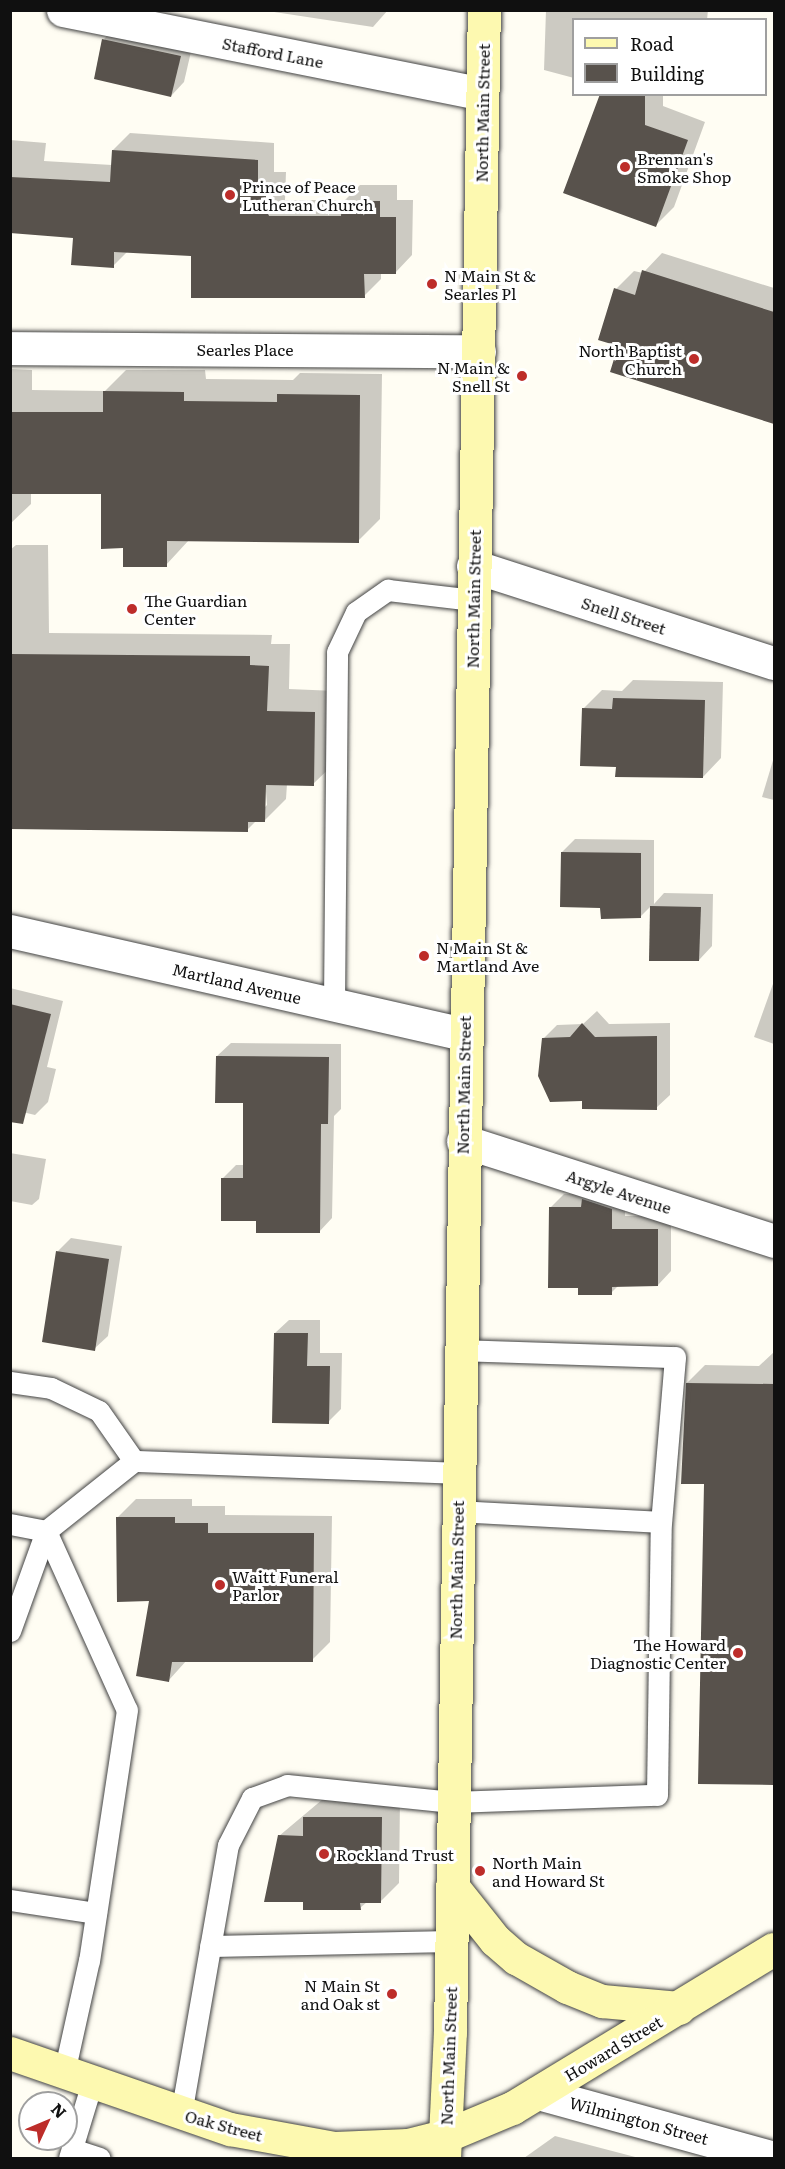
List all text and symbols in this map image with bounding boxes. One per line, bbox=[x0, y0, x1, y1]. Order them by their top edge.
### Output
legend bbox=[572, 18, 767, 96]
text: Road bbox=[630, 30, 674, 57]
street label: Stafford Lane bbox=[221, 33, 325, 71]
street label: North Main Street bbox=[471, 43, 493, 183]
text: Building bbox=[630, 60, 704, 87]
place label: Brennan's Smoke Shop bbox=[637, 148, 731, 186]
marker: Brennan's Smoke Shop bbox=[618, 160, 632, 174]
place label: Prince of Peace Lutheran Church bbox=[242, 176, 374, 214]
marker: Prince of Peace Lutheran Church bbox=[223, 188, 237, 202]
place label: N Main St & Searles Pl bbox=[444, 265, 536, 303]
marker: N Main St & Searles Pl bbox=[425, 277, 439, 291]
street label: Searles Place bbox=[196, 339, 294, 359]
place label: North Baptist Church bbox=[578, 340, 682, 378]
marker: North Baptist Church bbox=[687, 352, 701, 366]
place label: N Main & Snell St bbox=[437, 357, 510, 395]
marker: N Main & Snell St bbox=[515, 369, 529, 383]
street label: North Main Street bbox=[462, 529, 484, 669]
place label: The Guardian Center bbox=[144, 590, 247, 628]
street label: Snell Street bbox=[579, 592, 669, 638]
marker: The Guardian Center bbox=[125, 602, 139, 616]
place label: N Main St & Martland Ave bbox=[436, 937, 539, 975]
marker: N Main St & Martland Ave bbox=[417, 949, 431, 963]
street label: Martland Avenue bbox=[171, 959, 303, 1007]
street label: North Main Street bbox=[452, 1015, 474, 1155]
street label: Argyle Avenue bbox=[564, 1165, 674, 1217]
street label: North Main Street bbox=[445, 1500, 467, 1640]
place label: Waitt Funeral Parlor bbox=[232, 1566, 339, 1604]
marker: Waitt Funeral Parlor bbox=[213, 1578, 227, 1592]
place label: The Howard Diagnostic Center bbox=[590, 1634, 726, 1672]
marker: The Howard Diagnostic Center bbox=[731, 1646, 745, 1660]
place label: Rockland Trust bbox=[336, 1844, 454, 1864]
marker: Rockland Trust bbox=[317, 1847, 331, 1861]
place label: North Main and Howard St bbox=[492, 1852, 605, 1890]
marker: North Main and Howard St bbox=[473, 1864, 487, 1878]
place label: N Main St and Oak st bbox=[301, 1975, 380, 2013]
street label: North Main Street bbox=[436, 1986, 460, 2126]
marker: N Main St and Oak st bbox=[385, 1987, 399, 2001]
street label: Howard Street bbox=[561, 2011, 665, 2085]
north arrow bbox=[18, 2091, 78, 2151]
street label: Wilmington Street bbox=[567, 2092, 711, 2148]
text: N bbox=[46, 2097, 73, 2123]
street label: Oak Street bbox=[183, 2105, 265, 2145]

